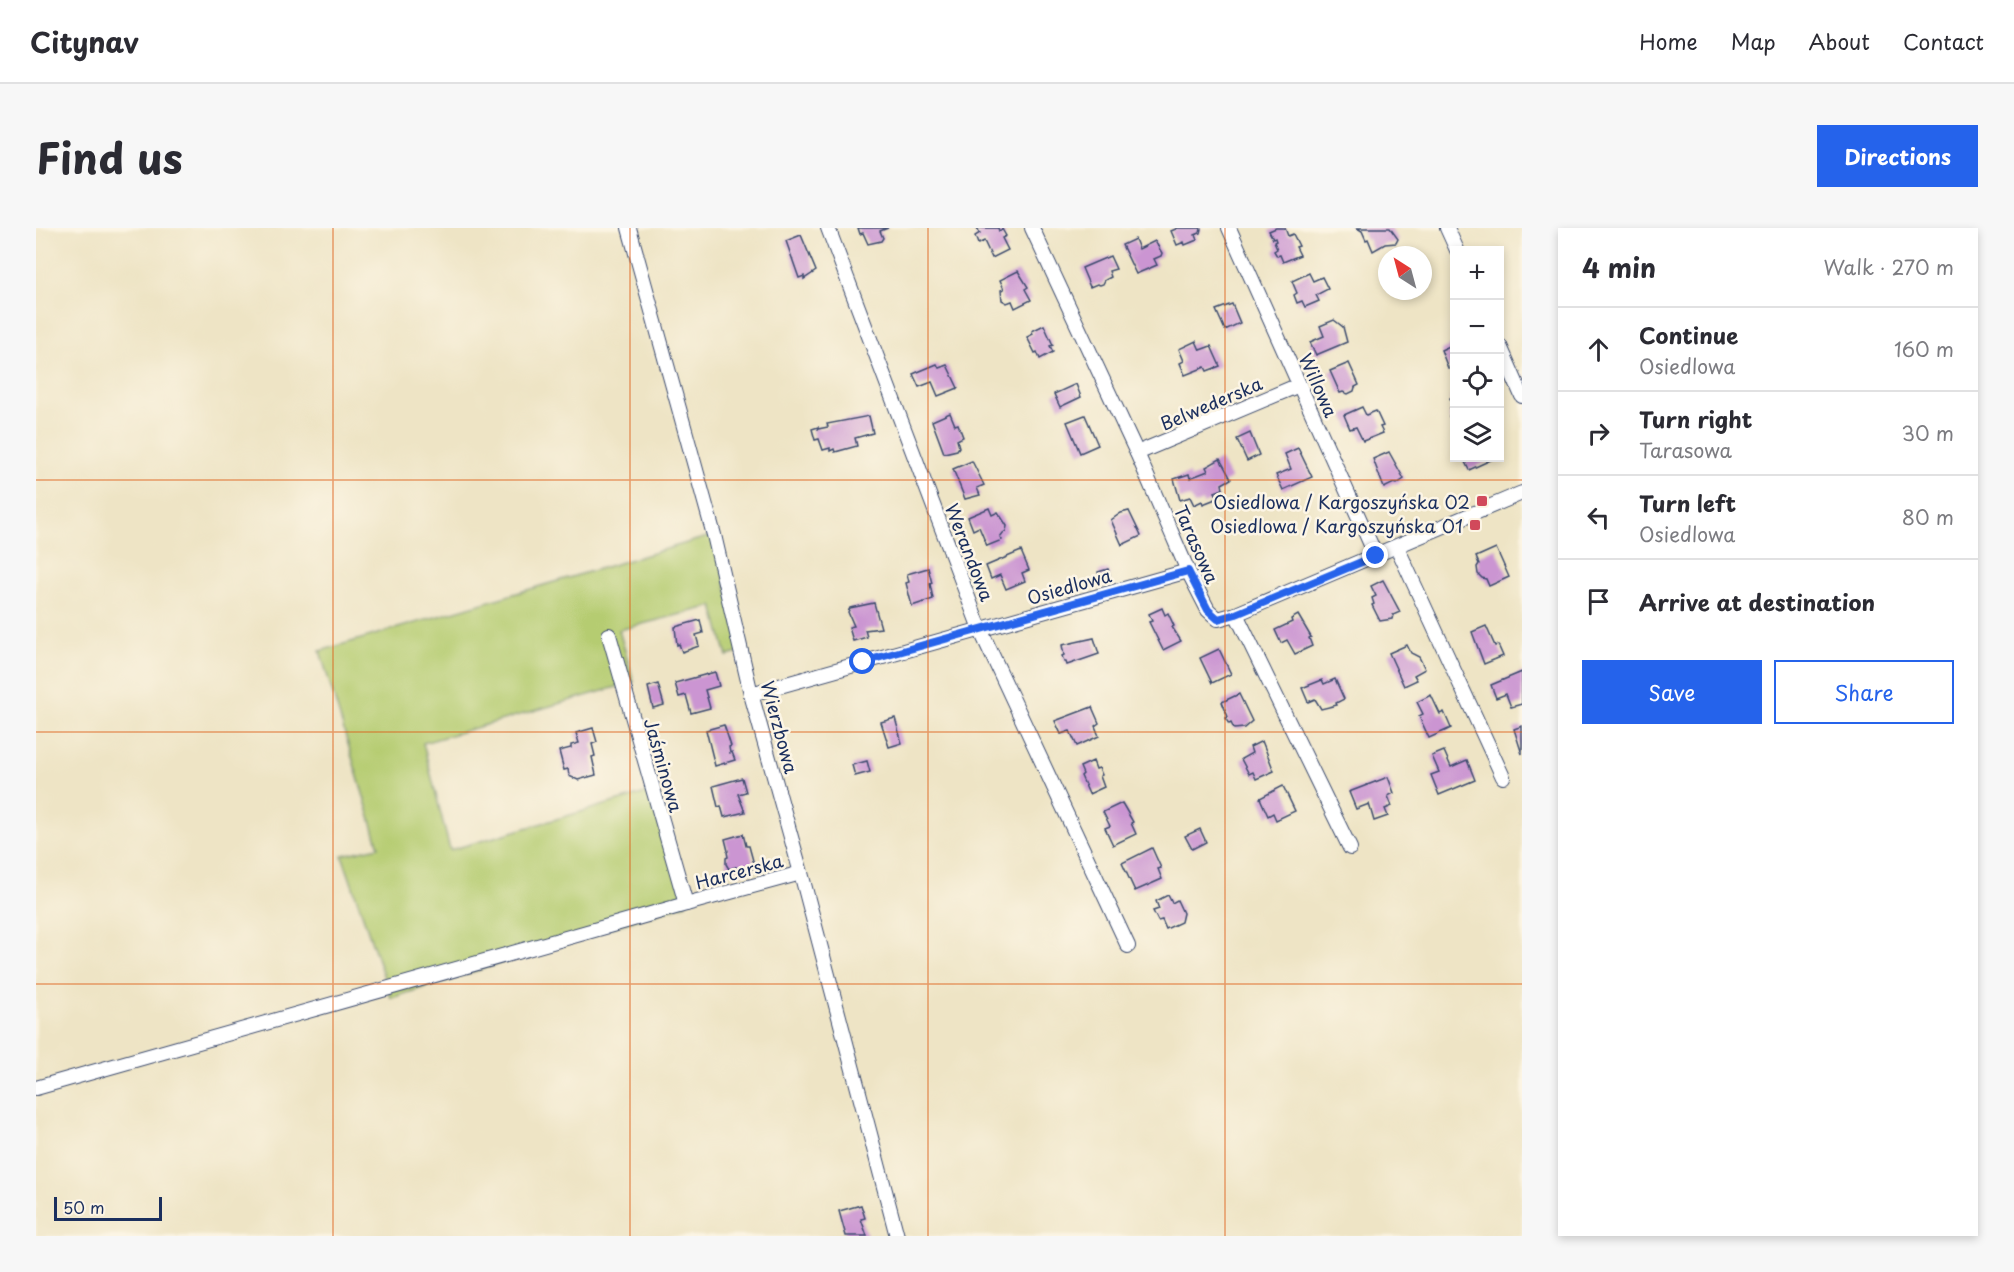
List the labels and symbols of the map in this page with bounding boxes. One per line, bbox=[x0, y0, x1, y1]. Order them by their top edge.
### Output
north arrow bbox=[1378, 246, 1432, 300]
street label: Willowa bbox=[1293, 349, 1345, 422]
street label: Belwederska bbox=[1156, 369, 1267, 437]
place label: Osiedlowa / Kargoszyńska 02 bbox=[1213, 488, 1470, 515]
marker: Osiedlowa / Kargoszyńska 02 bbox=[1475, 494, 1489, 508]
street label: Werandowa bbox=[939, 499, 1001, 606]
street label: Tarasowa bbox=[1168, 500, 1227, 588]
place label: Osiedlowa / Kargoszyńska 01 bbox=[1210, 512, 1463, 539]
marker: Osiedlowa / Kargoszyńska 01 bbox=[1468, 518, 1482, 532]
route end bbox=[1362, 542, 1388, 568]
street label: Osiedlowa bbox=[1024, 561, 1115, 611]
route start bbox=[849, 648, 875, 674]
street label: Wierzbowa bbox=[755, 678, 806, 777]
street label: Jaśminowa bbox=[638, 715, 691, 816]
street label: Harcerska bbox=[692, 846, 787, 896]
scale bar bbox=[54, 1194, 162, 1222]

